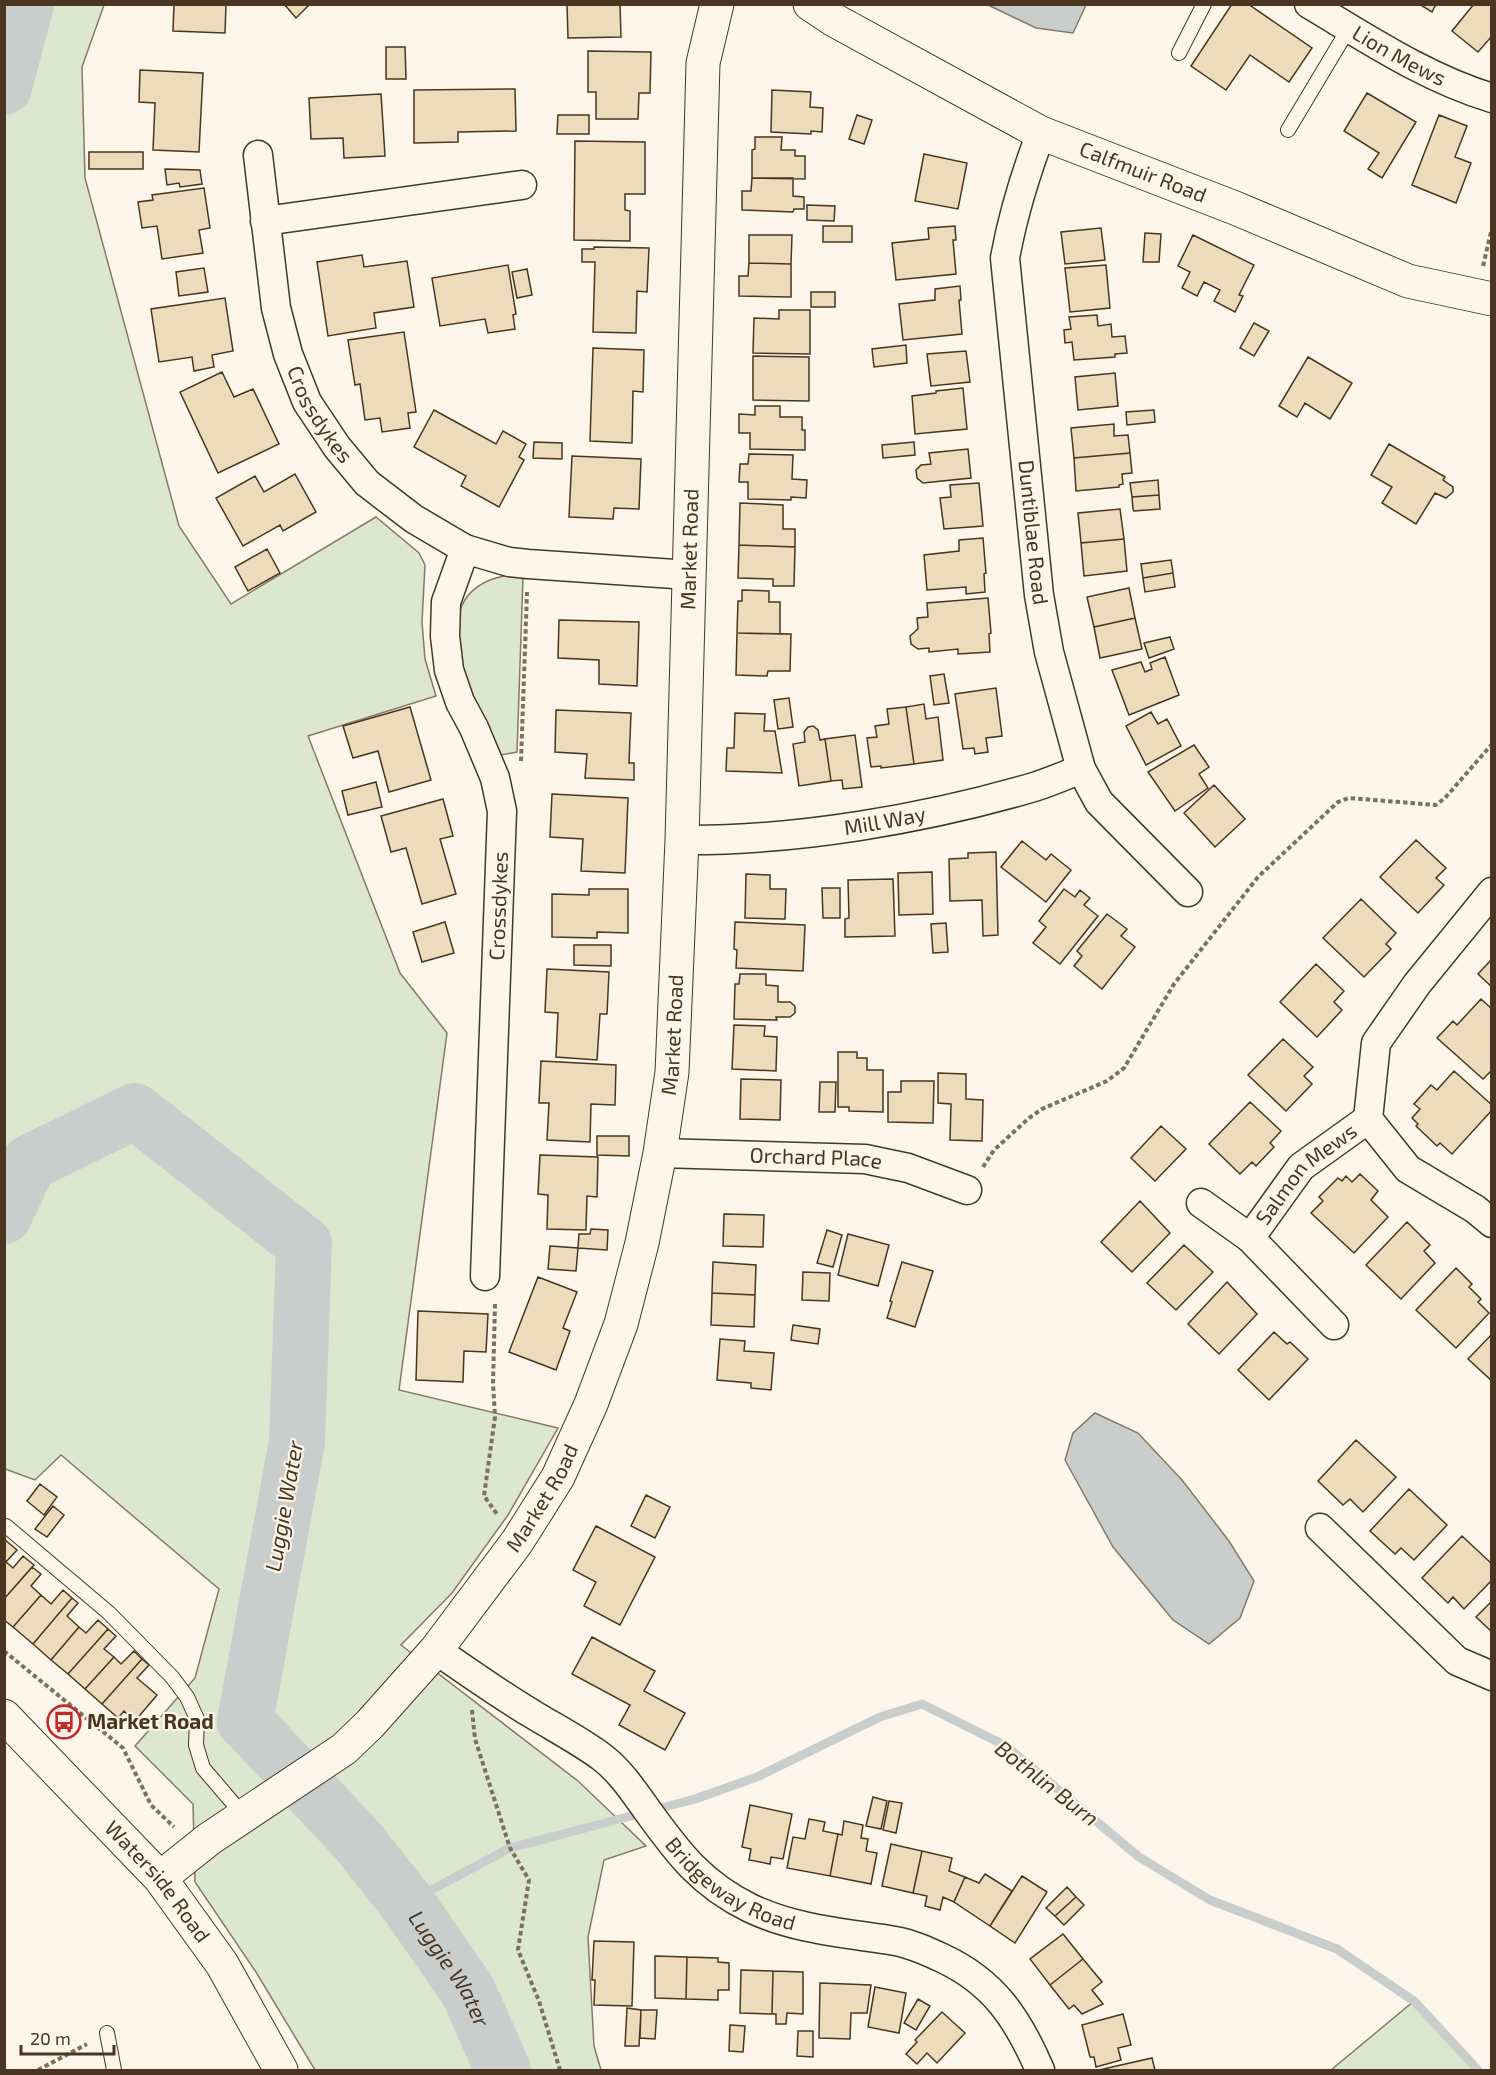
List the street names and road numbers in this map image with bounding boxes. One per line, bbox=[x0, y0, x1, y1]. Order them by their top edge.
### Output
street label: Lion Mews bbox=[1349, 19, 1450, 90]
street label: Calfmuir Road bbox=[1076, 135, 1211, 207]
street label: Crossdykes bbox=[283, 362, 359, 467]
street label: Duntiblae Road bbox=[1014, 459, 1054, 607]
street label: Market Road bbox=[674, 488, 702, 610]
street label: Mill Way bbox=[842, 800, 928, 839]
street label: Crossdykes bbox=[483, 851, 512, 961]
street label: Market Road bbox=[655, 974, 687, 1097]
street label: Salmon Mews bbox=[1250, 1117, 1361, 1229]
street label: Orchard Place bbox=[749, 1142, 885, 1173]
street label: Market Road bbox=[500, 1440, 582, 1556]
street label: Waterside Road bbox=[100, 1815, 216, 1947]
street label: Bridgeway Road bbox=[661, 1832, 799, 1935]

